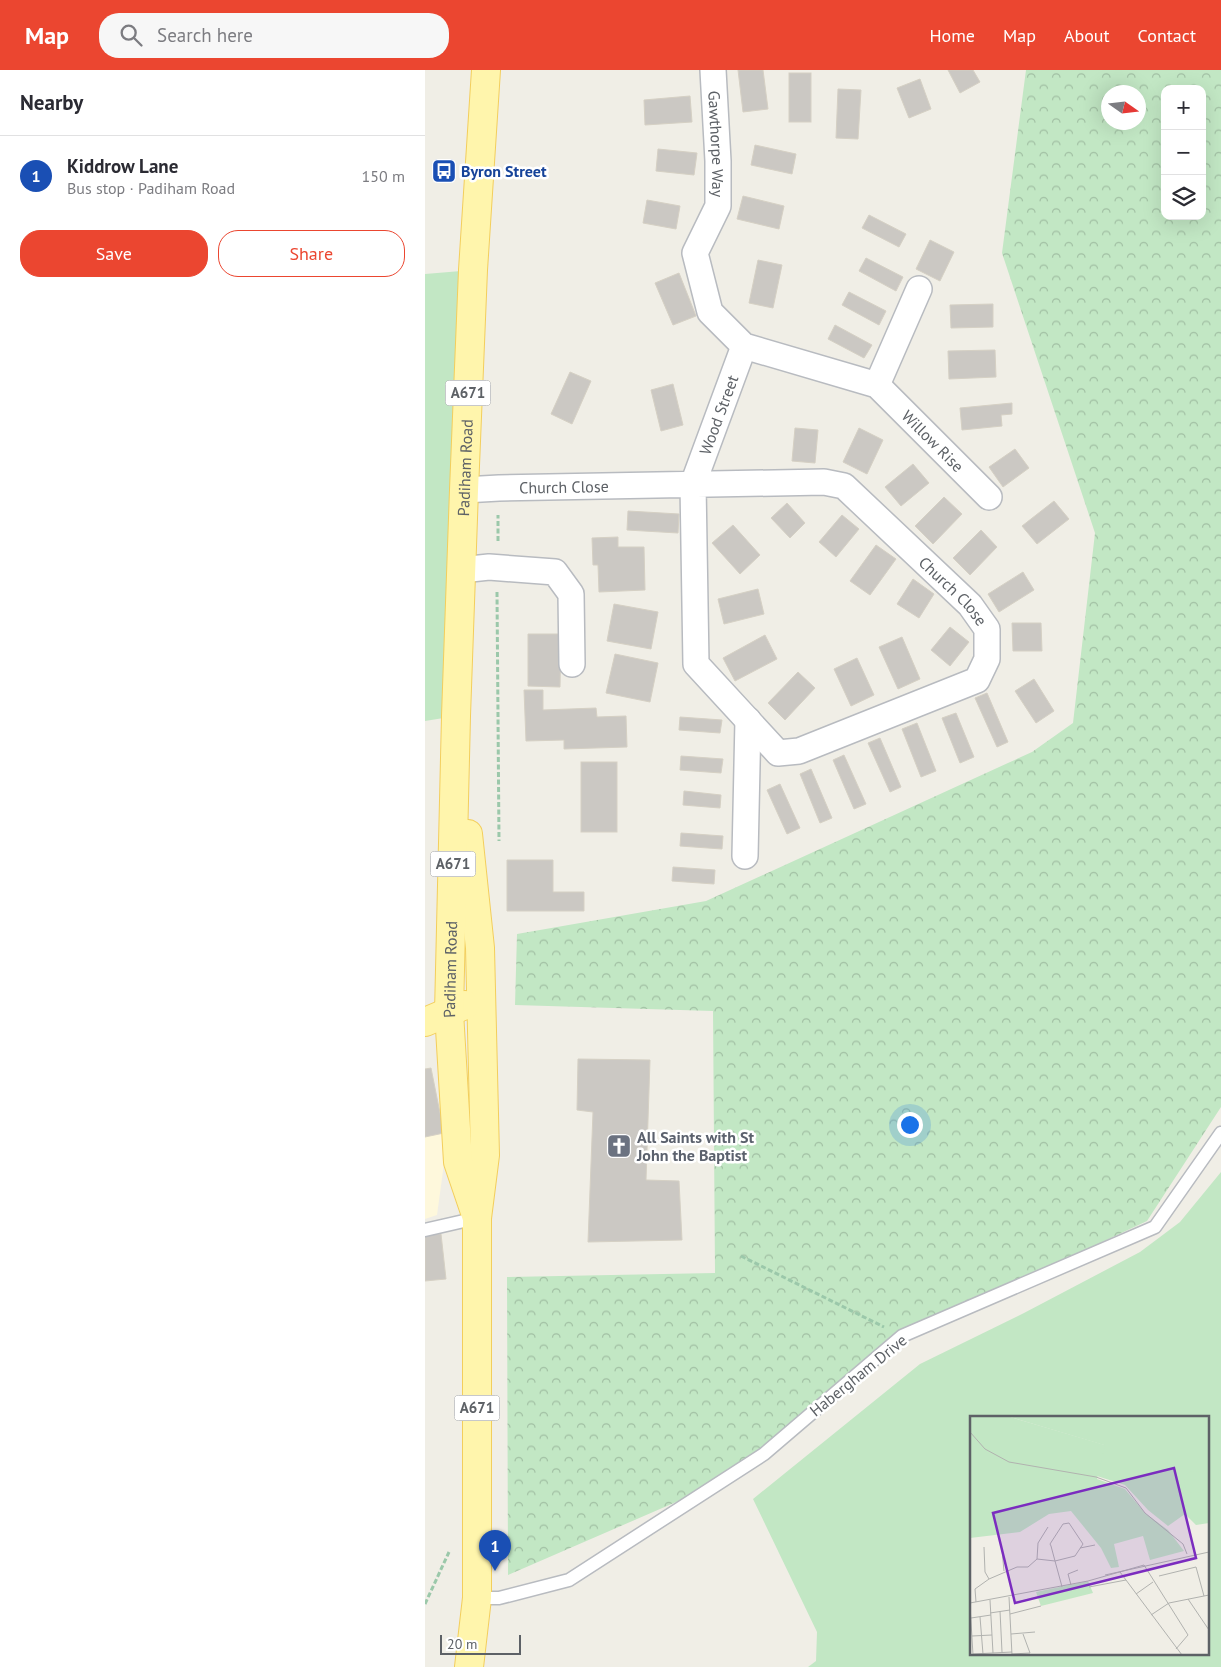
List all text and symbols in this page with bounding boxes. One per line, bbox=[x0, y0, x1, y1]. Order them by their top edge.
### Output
search box bbox=[99, 13, 449, 58]
text: Map bbox=[25, 20, 69, 51]
icon: search bbox=[117, 21, 145, 49]
text: Search here bbox=[157, 23, 253, 47]
text: Home bbox=[929, 24, 975, 47]
text: Map bbox=[1003, 24, 1036, 47]
text: About bbox=[1064, 24, 1110, 47]
text: Contact bbox=[1138, 24, 1196, 47]
north arrow bbox=[1101, 85, 1146, 130]
map controls bbox=[1161, 85, 1206, 220]
button: + bbox=[1161, 85, 1206, 130]
text: Nearby bbox=[20, 89, 83, 116]
street label: Gawthorpe Way bbox=[704, 90, 728, 198]
button: − bbox=[1161, 130, 1206, 175]
text: Kiddrow Lane bbox=[67, 154, 178, 178]
bus stop icon: Byron Street bbox=[431, 158, 457, 184]
place label: Byron Street bbox=[461, 161, 547, 181]
text: 1 bbox=[31, 166, 41, 186]
text: 150 m bbox=[362, 166, 405, 186]
button: layers bbox=[1161, 175, 1206, 220]
text: Bus stop · Padiham Road bbox=[67, 178, 235, 198]
button: Save bbox=[20, 230, 208, 277]
button: Share bbox=[218, 230, 405, 277]
street label: Wood Street bbox=[695, 372, 743, 457]
road number: A671 bbox=[445, 380, 491, 406]
street label: Willow Rise bbox=[898, 406, 968, 476]
street label: Padiham Road bbox=[453, 419, 477, 517]
street label: Church Close bbox=[519, 476, 609, 498]
street label: Church Close bbox=[915, 552, 991, 630]
road number: A671 bbox=[430, 852, 475, 876]
street label: Padiham Road bbox=[439, 921, 461, 1019]
your location bbox=[897, 1112, 923, 1138]
place label: All Saints with St John the Baptist bbox=[636, 1127, 754, 1165]
church icon: All Saints with St John the Baptist bbox=[606, 1133, 632, 1159]
street label: Habergham Drive bbox=[805, 1330, 911, 1420]
road number: A671 bbox=[455, 1396, 499, 1420]
inset map bbox=[970, 1416, 1209, 1654]
pin: 1 bbox=[479, 1530, 511, 1571]
scale bar bbox=[440, 1632, 521, 1655]
text: 20 m bbox=[447, 1635, 477, 1653]

